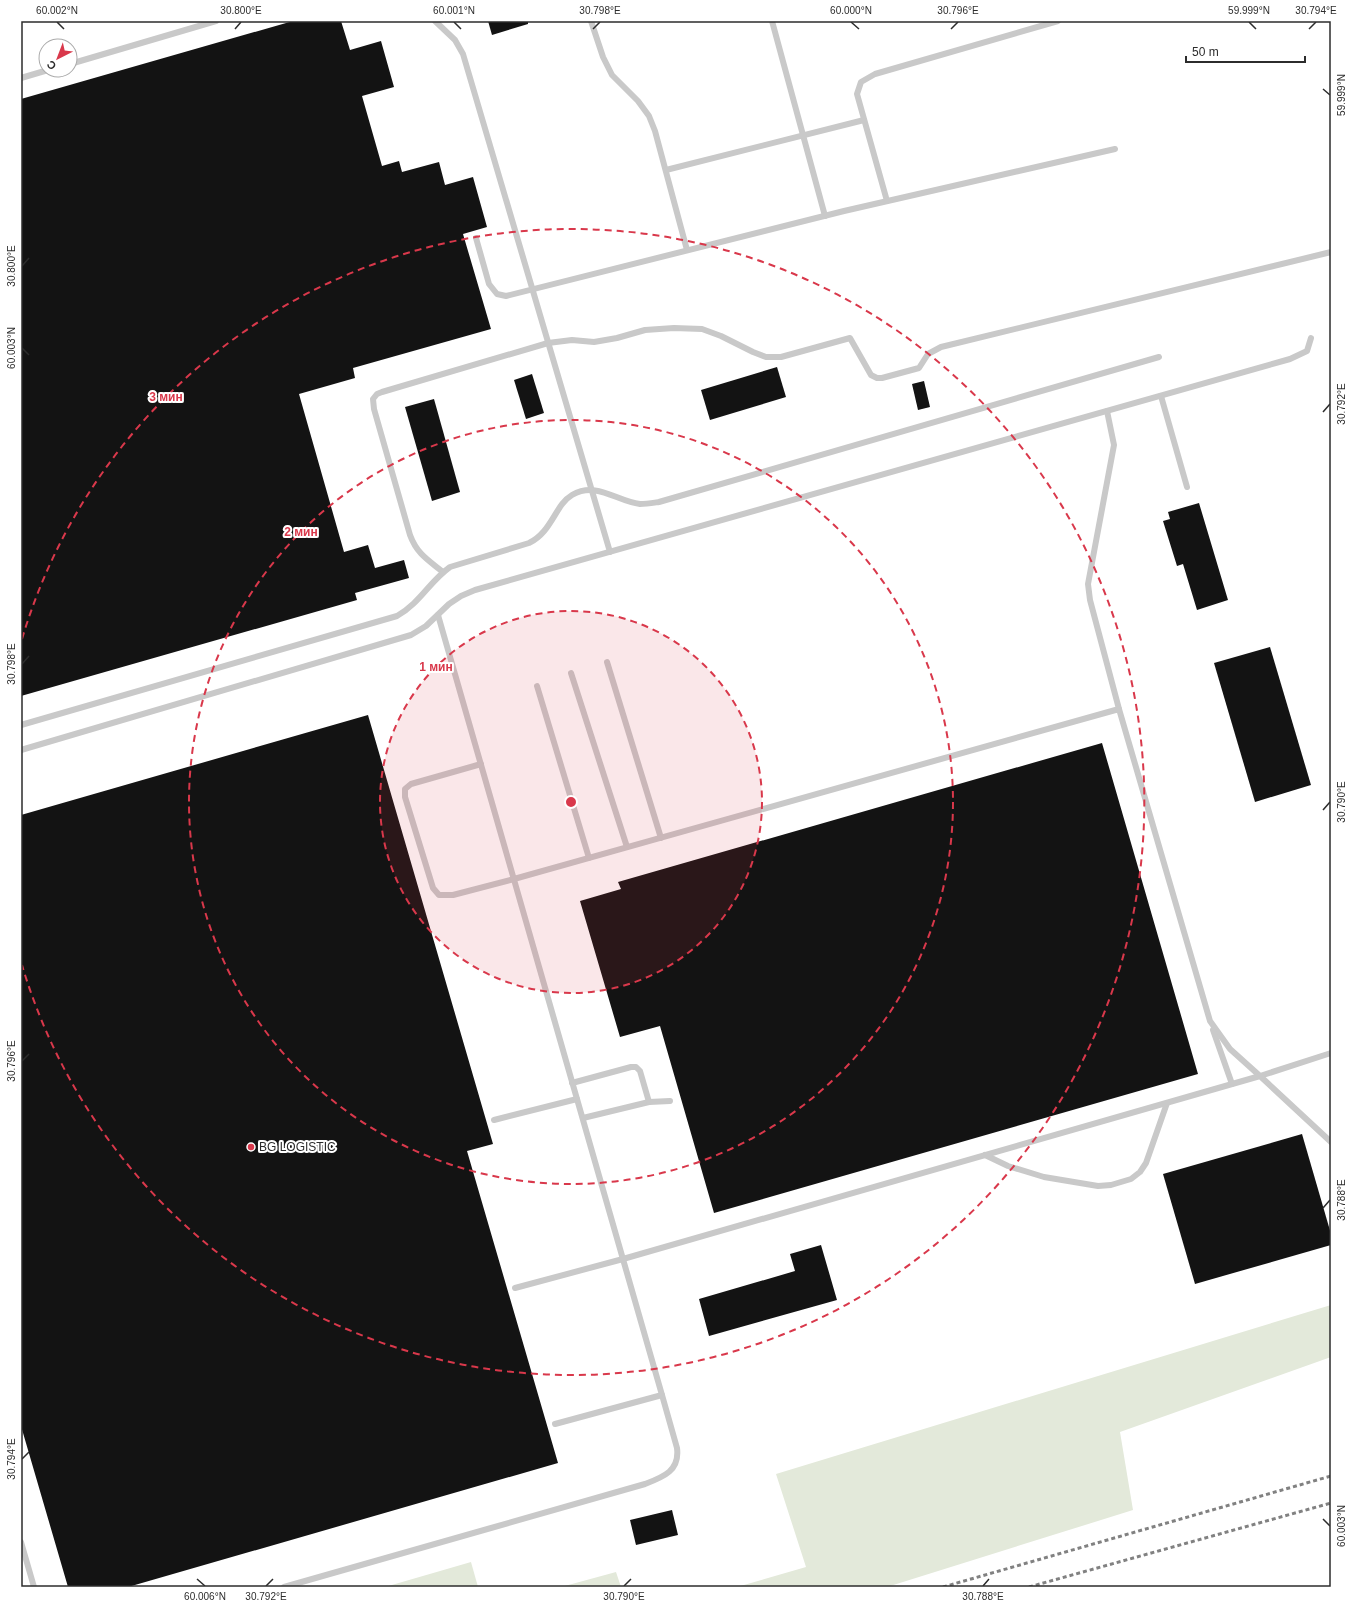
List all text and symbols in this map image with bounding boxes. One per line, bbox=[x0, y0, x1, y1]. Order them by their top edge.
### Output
text: 60.002°N bbox=[36, 5, 78, 16]
text: 30.800°E bbox=[220, 5, 262, 16]
text: 60.001°N bbox=[433, 5, 475, 16]
text: 30.798°E bbox=[579, 5, 621, 16]
text: 60.000°N bbox=[830, 5, 872, 16]
text: 30.796°E bbox=[937, 5, 979, 16]
text: 59.999°N bbox=[1228, 5, 1270, 16]
text: 30.794°E bbox=[1295, 5, 1337, 16]
north arrow bbox=[38, 38, 78, 78]
scale bar bbox=[1186, 38, 1305, 64]
text: 50 m bbox=[1192, 45, 1219, 59]
text: С bbox=[44, 58, 58, 73]
text: 59.999°N bbox=[1336, 74, 1347, 116]
text: 30.800°E bbox=[6, 245, 17, 287]
text: 60.003°N bbox=[6, 327, 17, 369]
text: 30.792°E bbox=[1336, 383, 1347, 425]
text: 3 мин bbox=[149, 390, 183, 404]
text: 2 мин bbox=[284, 525, 318, 539]
text: 30.798°E bbox=[6, 643, 17, 685]
text: 1 мин bbox=[419, 660, 453, 674]
text: 30.790°E bbox=[1336, 781, 1347, 823]
centre of rings bbox=[564, 795, 578, 809]
text: 30.796°E bbox=[6, 1040, 17, 1082]
place label: BG LOGISTIC bbox=[259, 1140, 336, 1154]
marker: BG LOGISTIC bbox=[246, 1142, 256, 1152]
text: 30.788°E bbox=[1336, 1179, 1347, 1221]
text: 30.794°E bbox=[6, 1438, 17, 1480]
text: 60.003°N bbox=[1336, 1505, 1347, 1547]
text: 60.006°N bbox=[184, 1591, 226, 1602]
text: 30.792°E bbox=[245, 1591, 287, 1602]
text: 30.790°E bbox=[603, 1591, 645, 1602]
text: 30.788°E bbox=[962, 1591, 1004, 1602]

